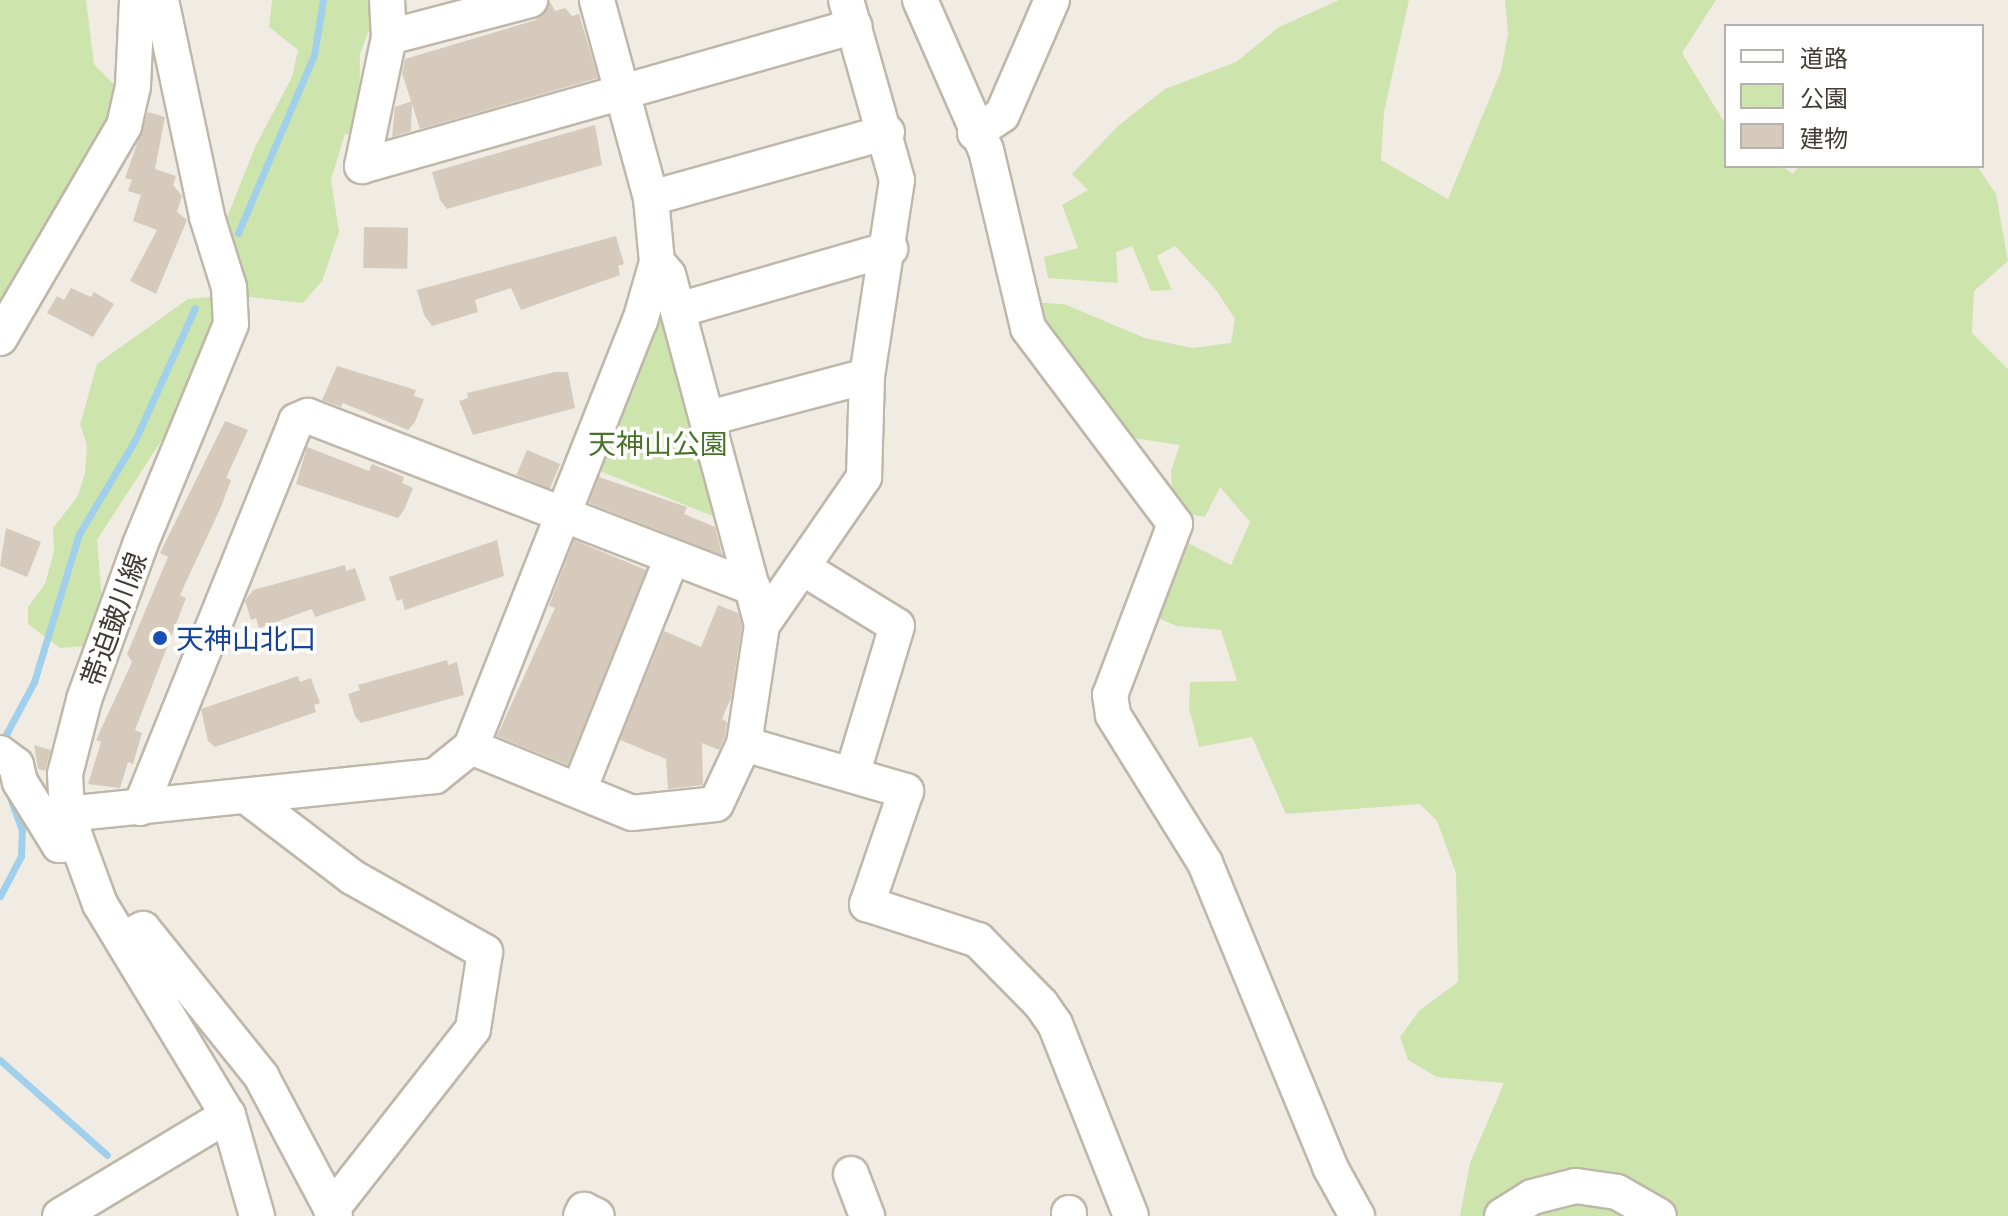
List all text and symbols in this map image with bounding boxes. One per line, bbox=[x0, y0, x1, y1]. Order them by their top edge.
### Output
legend bbox=[1724, 24, 1984, 168]
text: 道路 bbox=[1800, 41, 1848, 74]
text: 公園 bbox=[1800, 81, 1848, 114]
text: 建物 bbox=[1800, 121, 1848, 154]
park label: 天神山公園 bbox=[588, 426, 728, 460]
street label: 帯迫皷川線 bbox=[73, 547, 153, 691]
place label: 天神山北口 bbox=[176, 621, 316, 655]
marker: 天神山北口 bbox=[151, 629, 169, 647]

